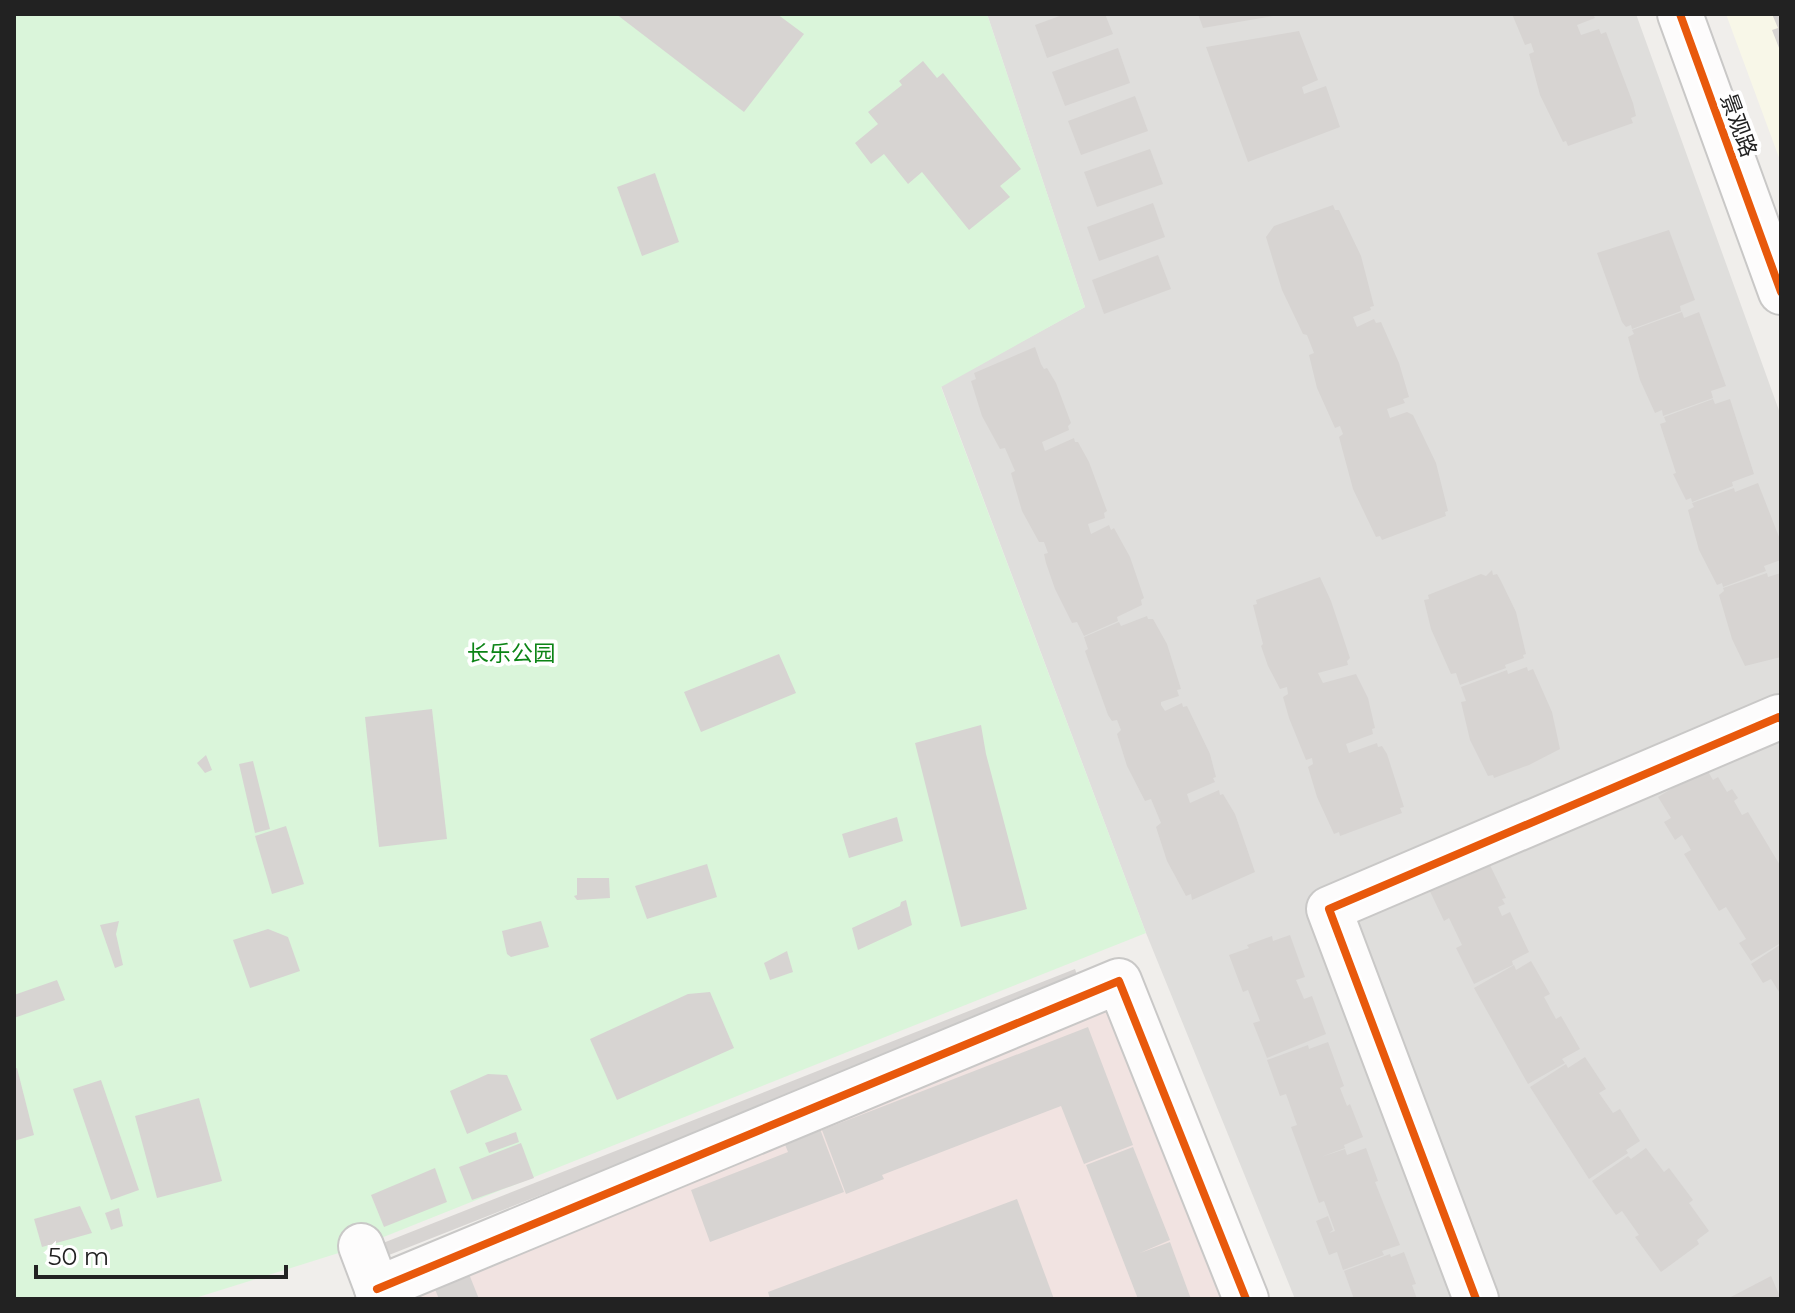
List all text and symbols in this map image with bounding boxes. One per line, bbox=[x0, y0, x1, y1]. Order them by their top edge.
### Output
street label: 景观路 bbox=[1715, 90, 1763, 161]
park label: 长乐公园 bbox=[467, 640, 555, 667]
scale bar bbox=[36, 1229, 286, 1279]
text: 50 m bbox=[48, 1242, 109, 1271]

